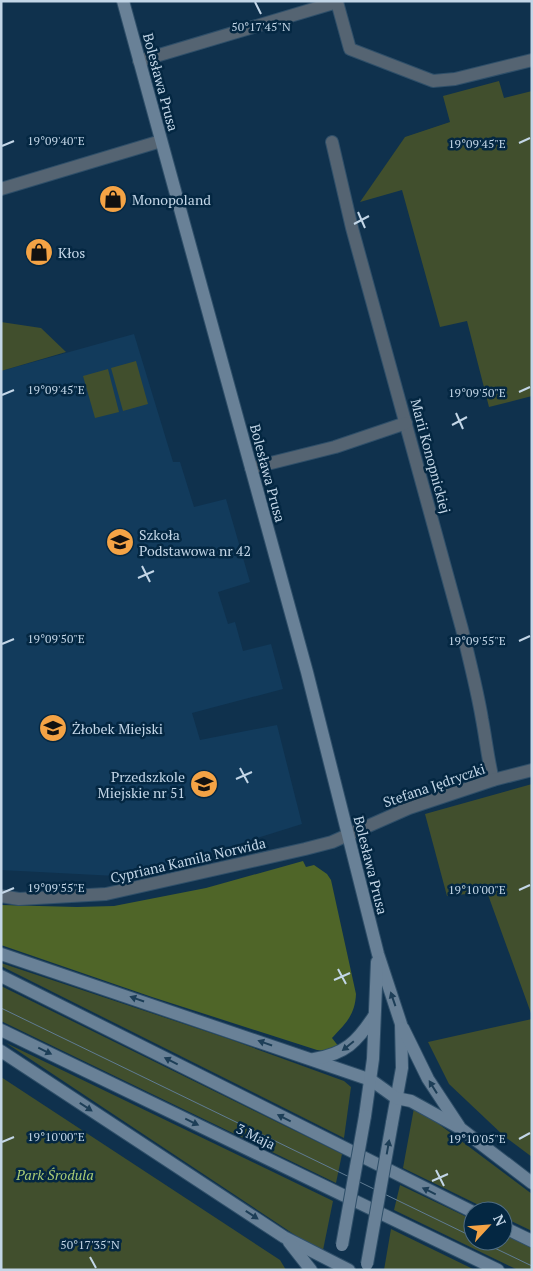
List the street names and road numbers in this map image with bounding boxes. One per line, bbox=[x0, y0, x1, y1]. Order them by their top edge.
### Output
street label: Bolesława Prusa bbox=[139, 31, 183, 133]
street label: Marii Konopnickiej bbox=[407, 397, 455, 515]
street label: Bolesława Prusa bbox=[246, 422, 290, 524]
street label: Stefana Jędryczki bbox=[380, 759, 488, 811]
street label: Bolesława Prusa bbox=[350, 814, 392, 916]
street label: Cypriana Kamila Norwida bbox=[108, 833, 268, 887]
street label: 3 Maja bbox=[233, 1118, 279, 1154]

